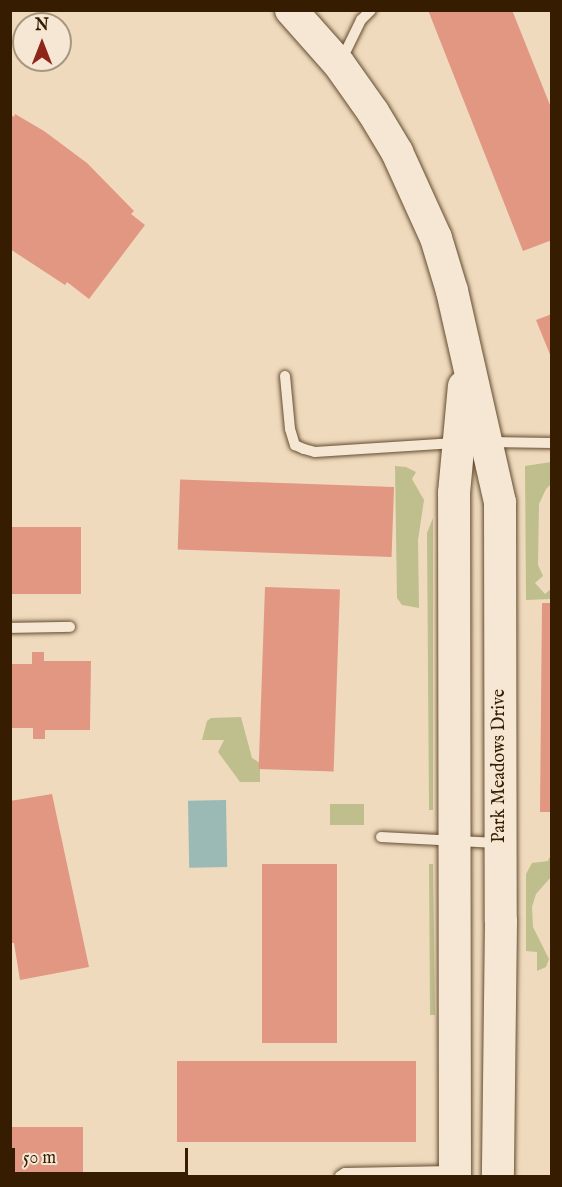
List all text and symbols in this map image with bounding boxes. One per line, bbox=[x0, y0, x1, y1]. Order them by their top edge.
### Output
north arrow bbox=[12, 12, 72, 72]
text: N bbox=[35, 16, 49, 36]
street label: Park Meadows Drive bbox=[489, 689, 511, 843]
scale bar bbox=[15, 1136, 190, 1174]
text: 50 m bbox=[23, 1147, 56, 1170]

